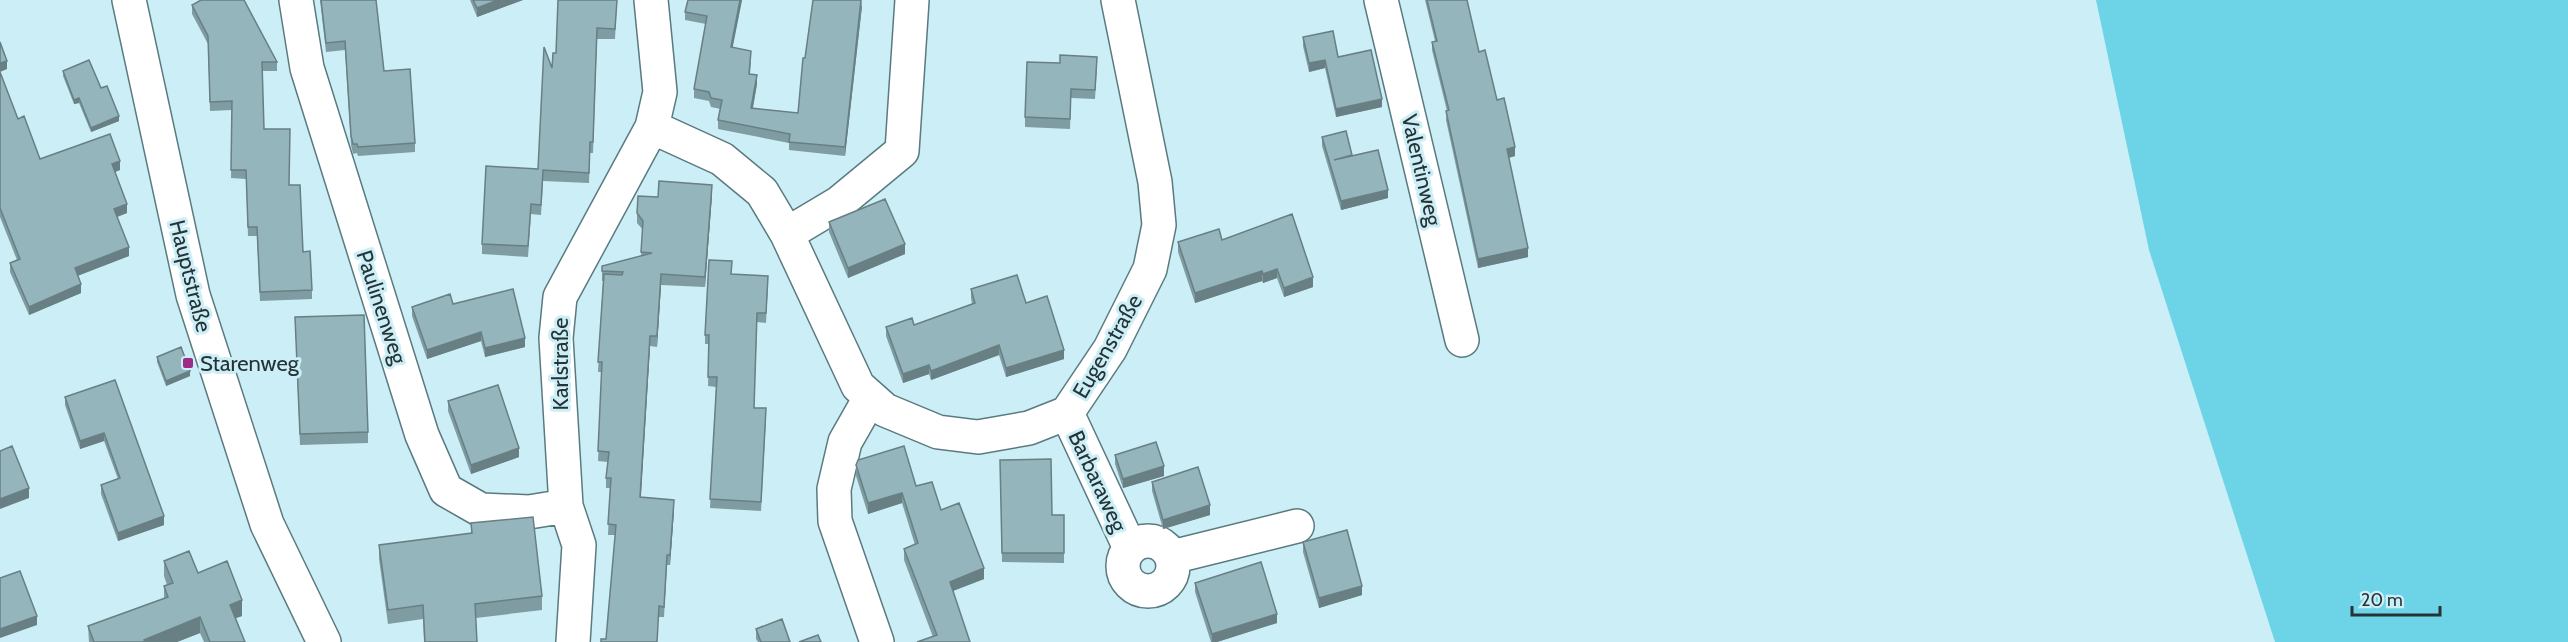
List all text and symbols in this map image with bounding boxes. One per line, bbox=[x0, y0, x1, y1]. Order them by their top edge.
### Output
street label: Valentinweg bbox=[1396, 112, 1448, 230]
street label: Hauptstraße bbox=[164, 217, 217, 335]
street label: Paulinenweg bbox=[350, 247, 413, 368]
street label: Eugenstraße bbox=[1067, 289, 1148, 403]
street label: Karlstraße bbox=[547, 318, 574, 410]
place label: Starenweg bbox=[200, 350, 300, 377]
marker: Starenweg bbox=[181, 356, 195, 370]
street label: Barbaraweg bbox=[1062, 426, 1133, 537]
scale bar bbox=[2352, 579, 2440, 617]
text: 20 m bbox=[2361, 589, 2403, 611]

